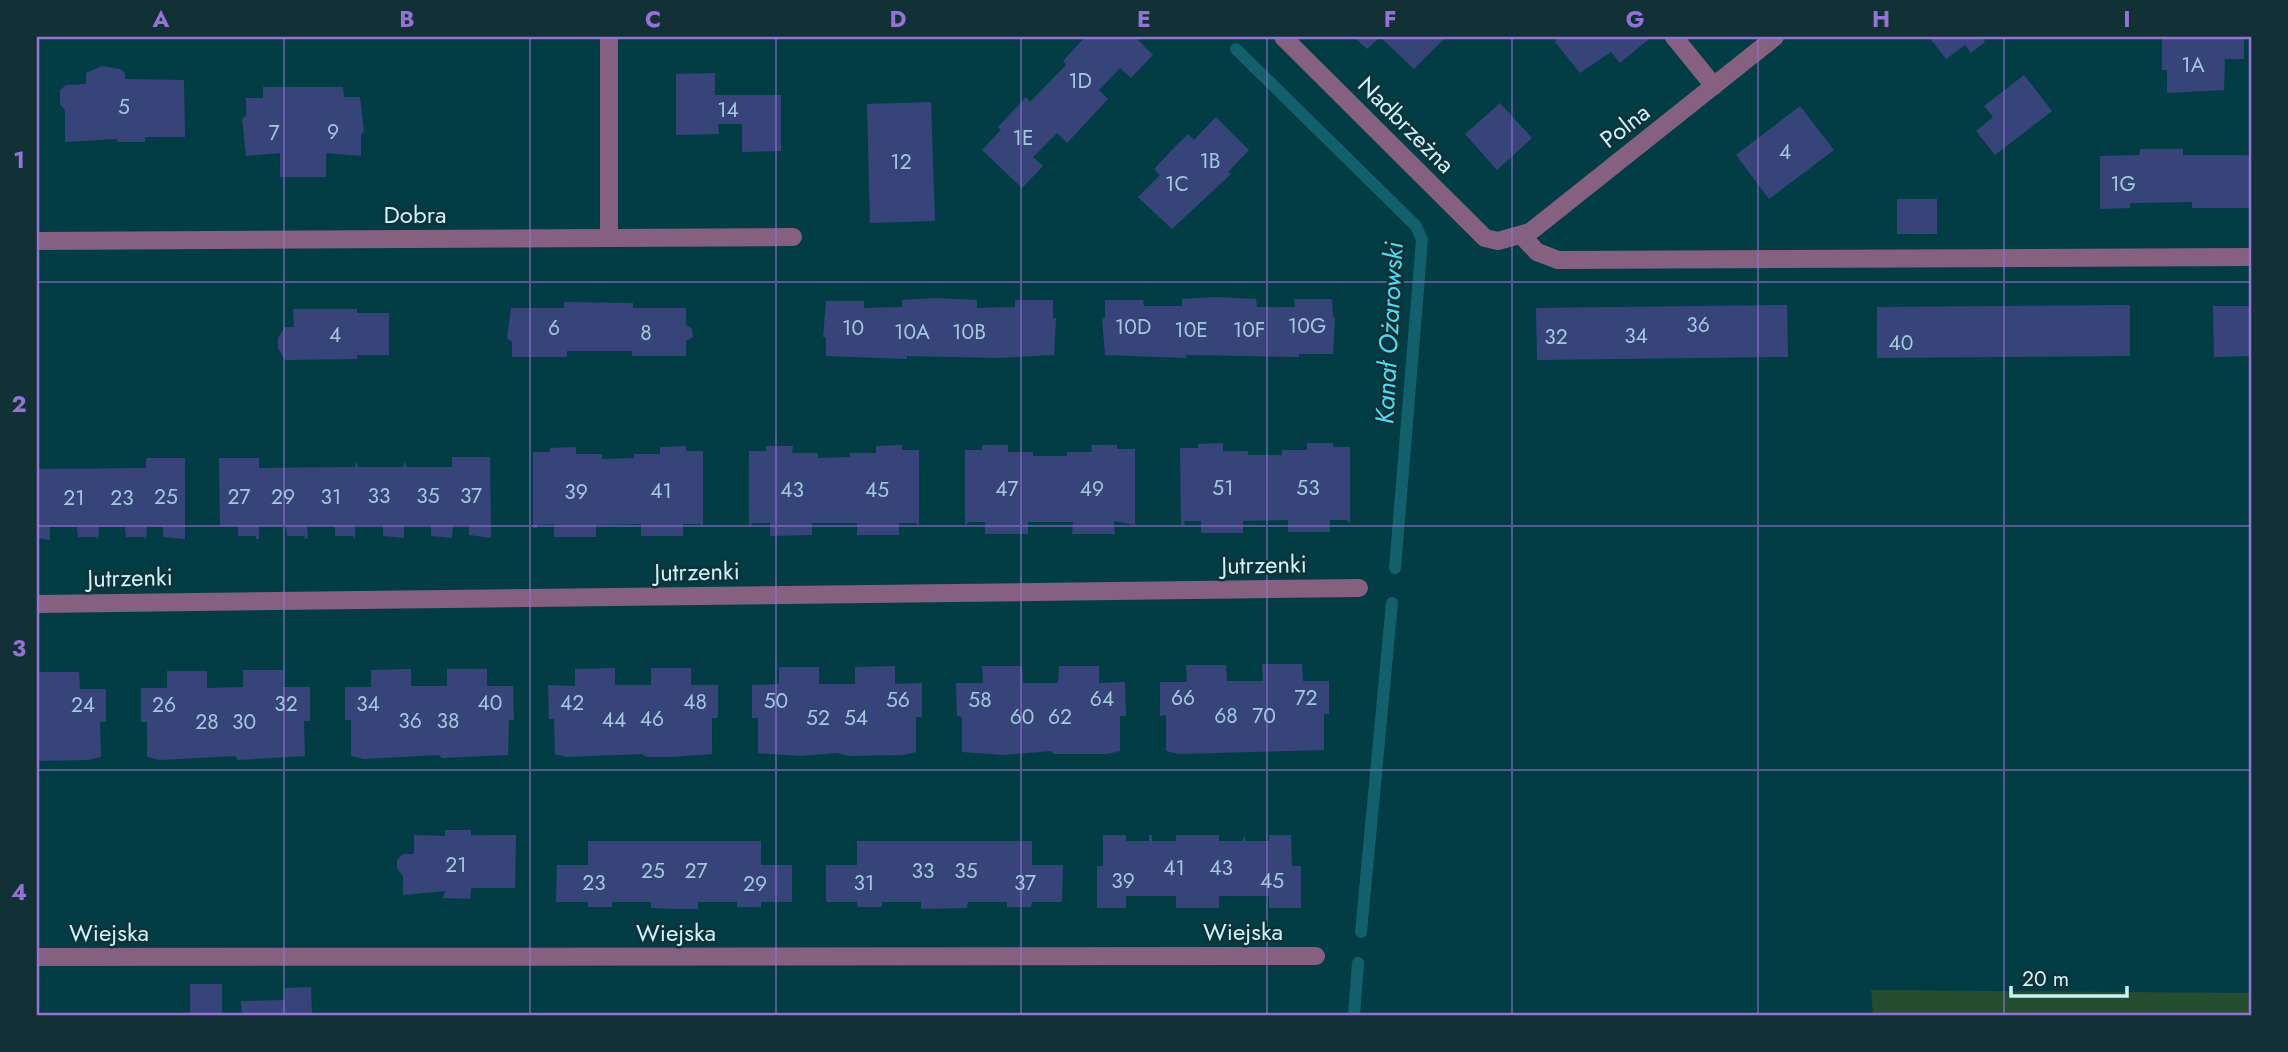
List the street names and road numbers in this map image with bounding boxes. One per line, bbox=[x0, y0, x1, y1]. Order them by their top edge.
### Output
street label: Nadbrzeżna bbox=[1350, 68, 1463, 181]
street label: Polna bbox=[1592, 95, 1657, 156]
street label: Dobra bbox=[384, 197, 446, 232]
street label: Jutrzenki bbox=[1218, 546, 1307, 583]
street label: Jutrzenki bbox=[651, 553, 740, 590]
street label: Jutrzenki bbox=[84, 559, 173, 596]
street label: Wiejska bbox=[1203, 914, 1283, 949]
street label: Wiejska bbox=[69, 915, 149, 950]
street label: Wiejska bbox=[636, 915, 716, 950]

